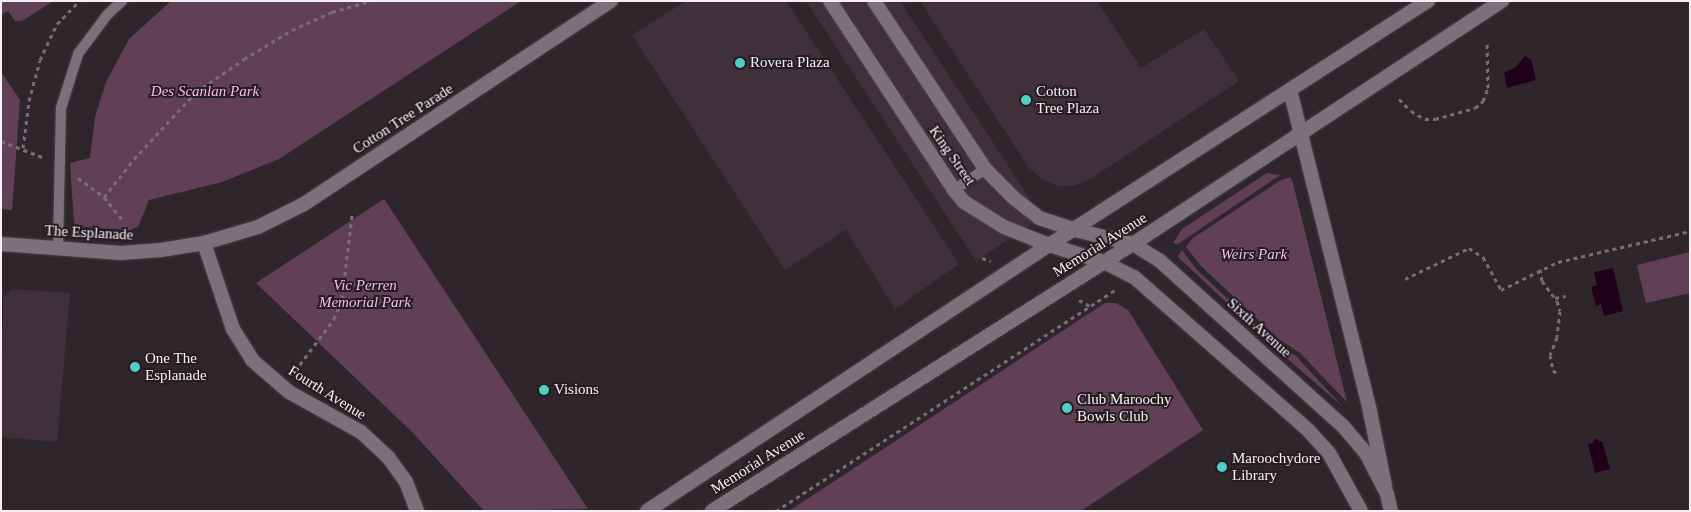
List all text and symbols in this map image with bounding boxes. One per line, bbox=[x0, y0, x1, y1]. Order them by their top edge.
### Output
place label: Rovera Plaza bbox=[750, 54, 830, 72]
marker: Rovera Plaza bbox=[734, 57, 746, 69]
street label: Cotton Tree Parade bbox=[349, 80, 457, 158]
place label: Cotton Tree Plaza bbox=[1036, 82, 1099, 117]
park label: Des Scanlan Park bbox=[151, 83, 259, 101]
marker: Cotton Tree Plaza bbox=[1020, 94, 1032, 106]
street label: King Street bbox=[925, 123, 979, 189]
street label: Memorial Avenue bbox=[1049, 209, 1151, 281]
street label: The Esplanade bbox=[44, 222, 134, 244]
park label: Weirs Park bbox=[1221, 246, 1287, 264]
park label: Vic Perren Memorial Park bbox=[319, 276, 411, 311]
street label: Sixth Avenue bbox=[1223, 294, 1295, 362]
place label: One The Esplanade bbox=[145, 349, 207, 384]
marker: One The Esplanade bbox=[129, 361, 141, 373]
street label: Fourth Avenue bbox=[284, 362, 370, 424]
place label: Visions bbox=[554, 381, 599, 399]
marker: Visions bbox=[538, 384, 550, 396]
place label: Club Maroochy Bowls Club bbox=[1077, 390, 1172, 425]
marker: Club Maroochy Bowls Club bbox=[1061, 402, 1073, 414]
street label: Memorial Avenue bbox=[707, 426, 809, 498]
place label: Maroochydore Library bbox=[1232, 449, 1320, 484]
marker: Maroochydore Library bbox=[1216, 461, 1228, 473]

